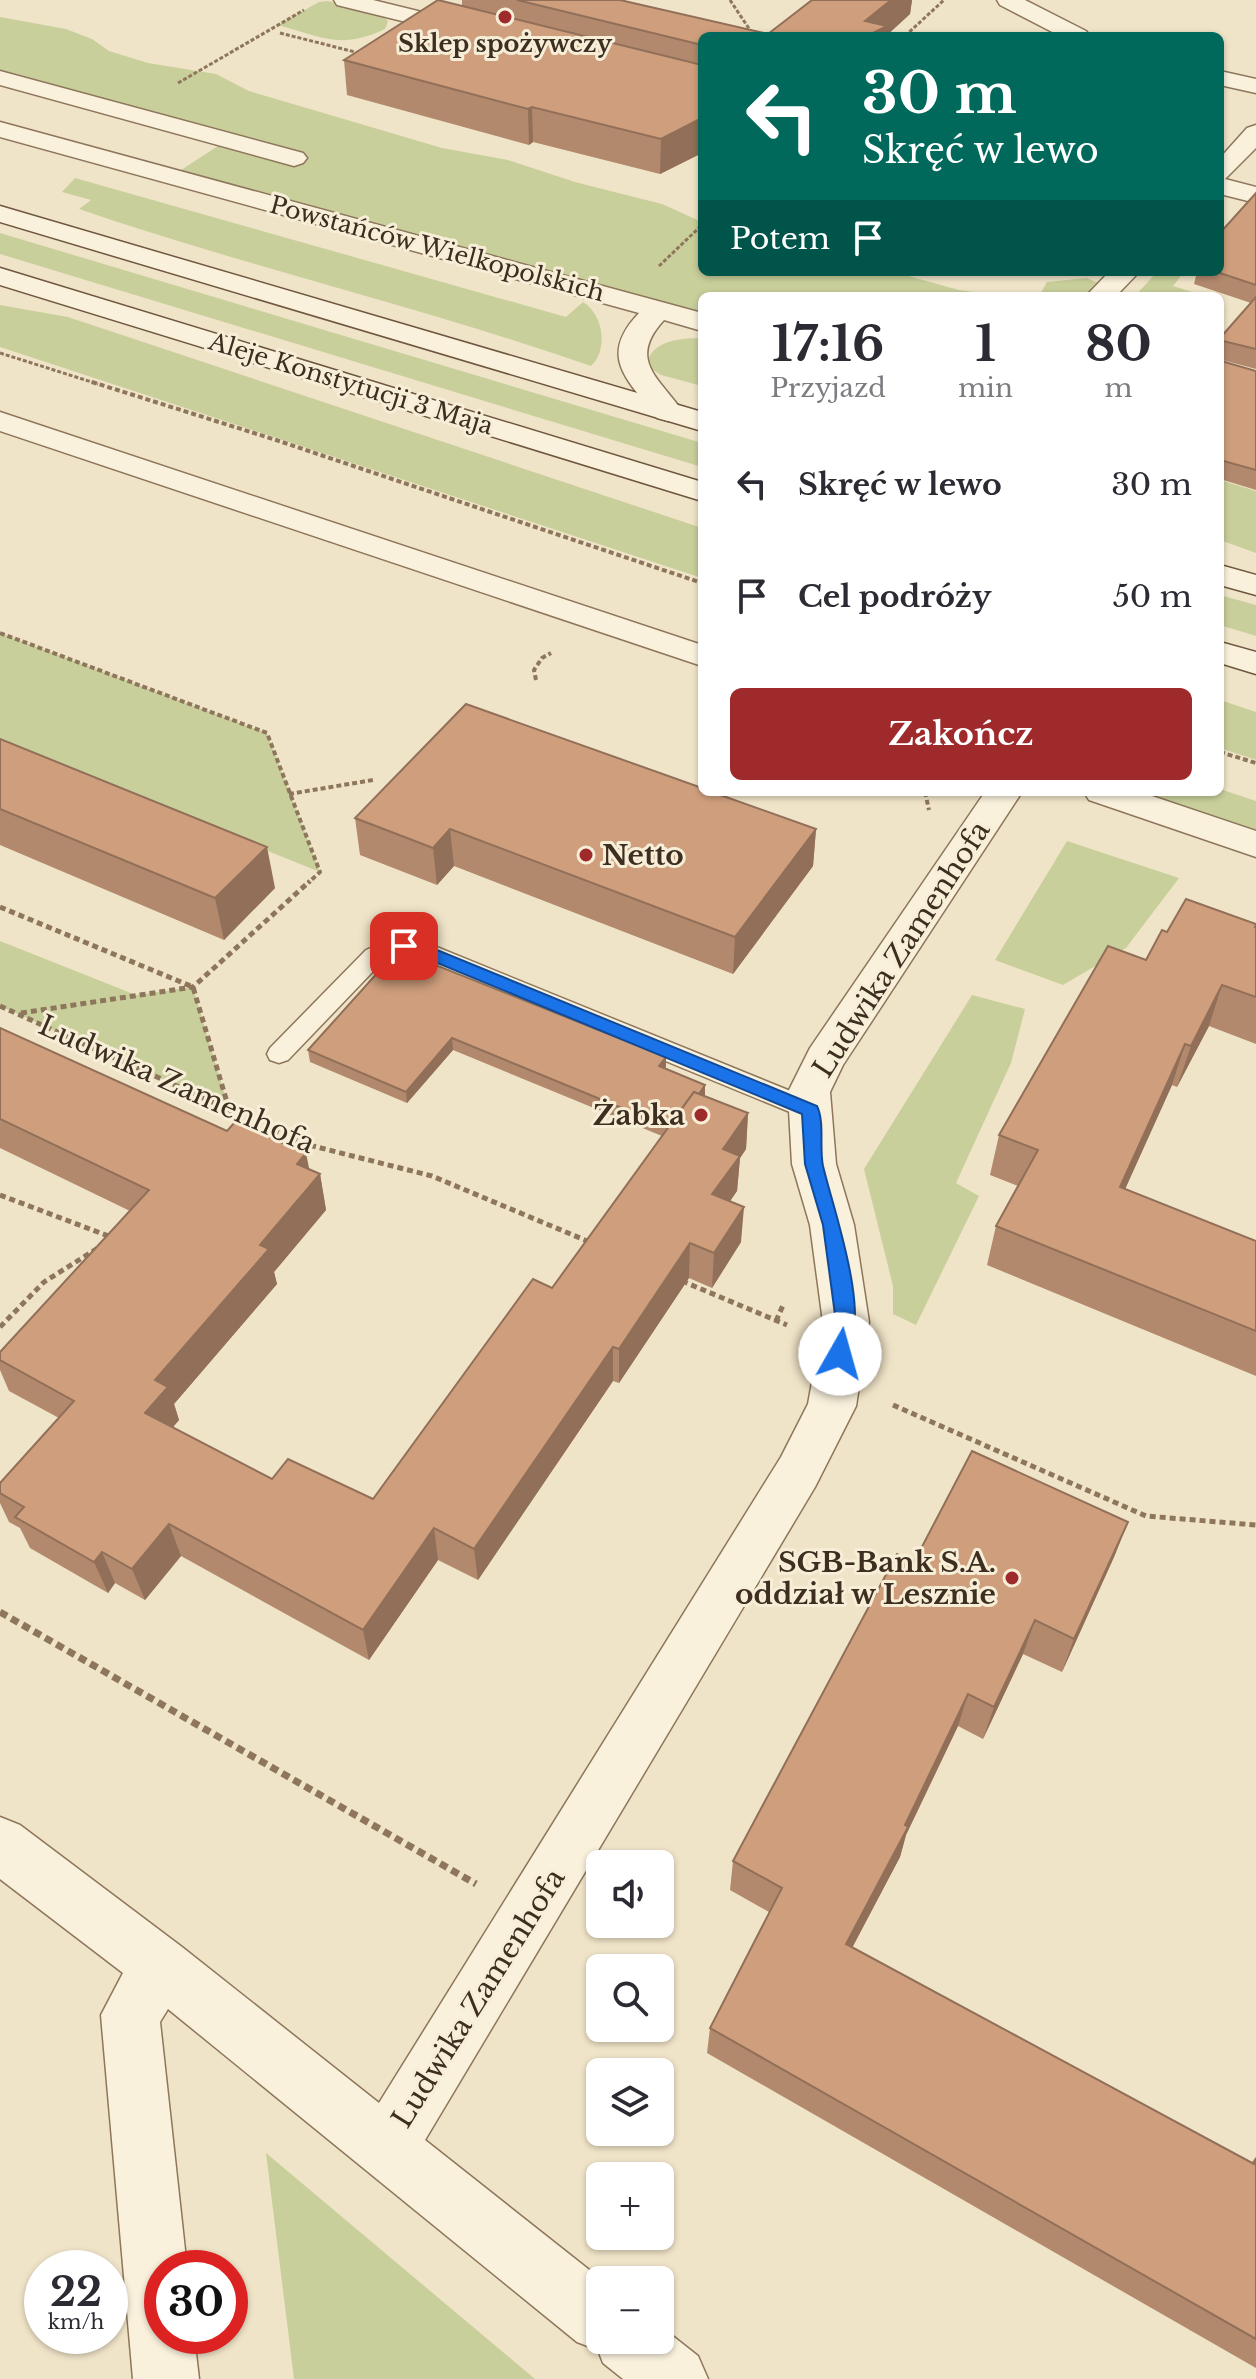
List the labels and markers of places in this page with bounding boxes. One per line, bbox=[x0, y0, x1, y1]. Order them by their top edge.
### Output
marker: Sklep spożywczy bbox=[496, 8, 514, 26]
place label: Sklep spożywczy bbox=[398, 29, 612, 58]
place label: Netto bbox=[602, 838, 684, 873]
marker: Netto bbox=[577, 846, 595, 864]
pin bbox=[370, 912, 438, 980]
place label: Żabka bbox=[593, 1098, 685, 1133]
marker: Żabka bbox=[692, 1106, 710, 1124]
place label: SGB-Bank S.A. oddział w Lesznie bbox=[735, 1545, 996, 1612]
marker: SGB-Bank S.A. oddział w Lesznie bbox=[1003, 1569, 1021, 1587]

